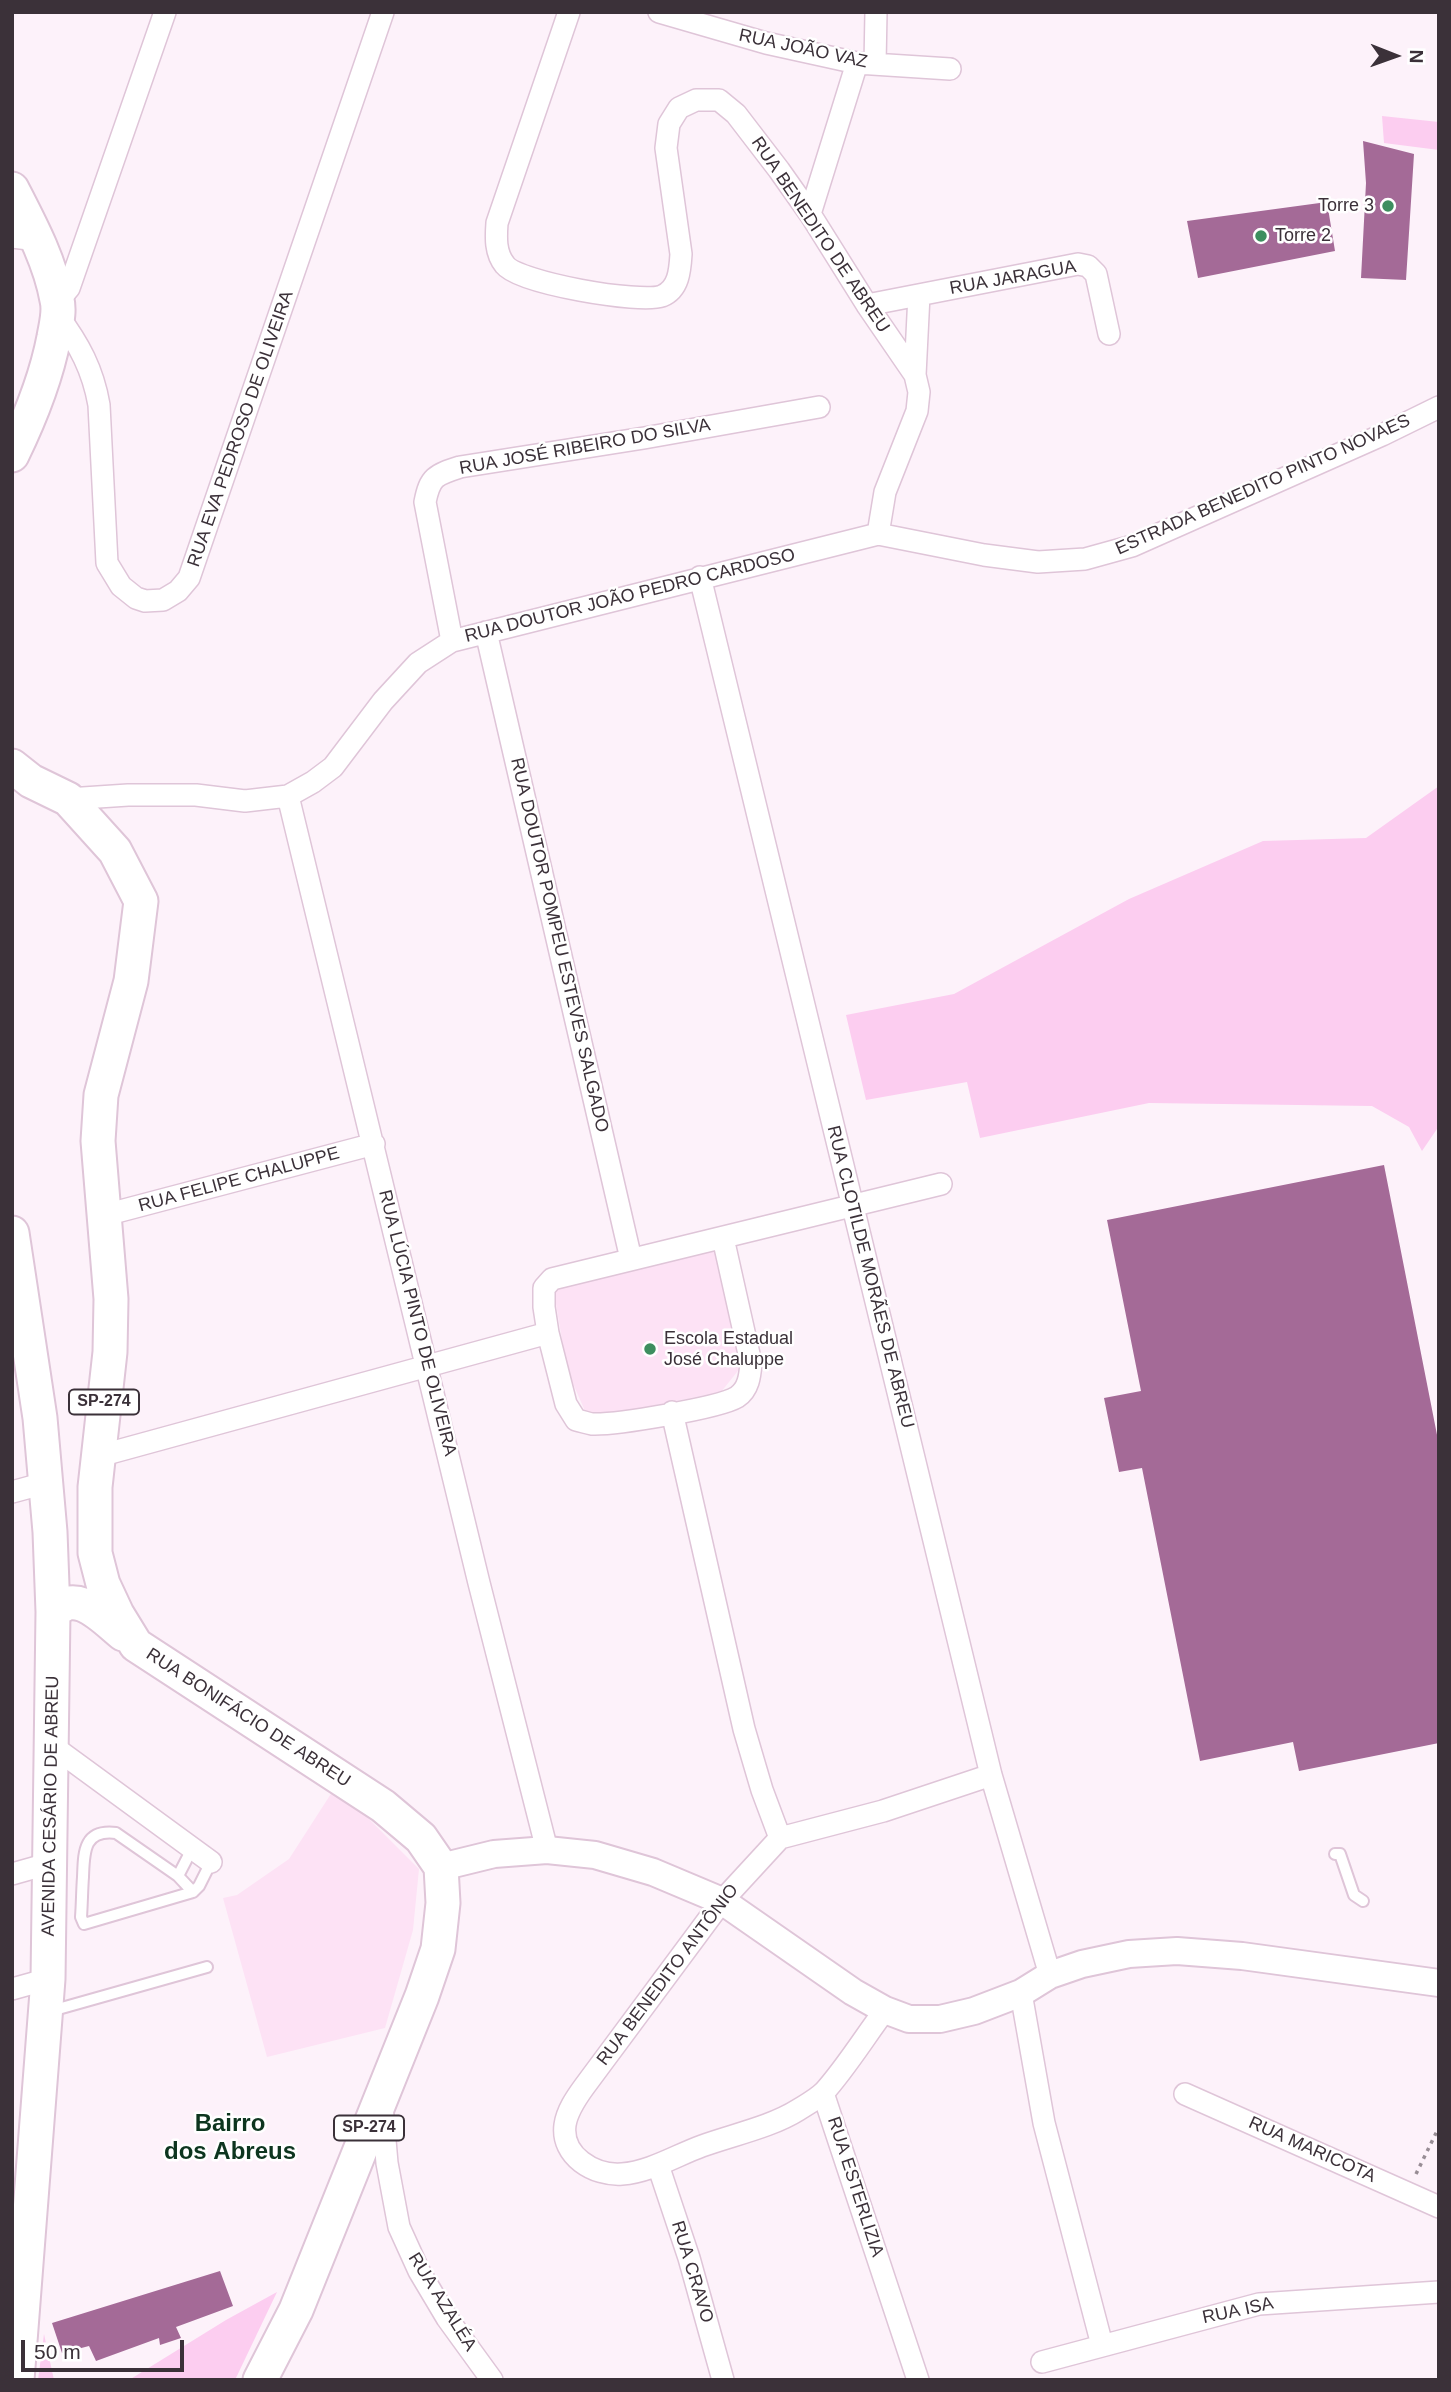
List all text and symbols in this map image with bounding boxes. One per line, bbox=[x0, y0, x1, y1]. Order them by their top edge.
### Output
north arrow bbox=[1360, 21, 1430, 91]
street label: RUA JOÃO VAZ bbox=[737, 25, 869, 73]
text: N bbox=[1406, 49, 1427, 63]
street label: RUA BENEDITO DE ABREU bbox=[746, 133, 894, 337]
place label: Torre 3 bbox=[1318, 195, 1374, 217]
marker: Torre 3 bbox=[1380, 198, 1396, 214]
place label: Torre 2 bbox=[1275, 225, 1331, 247]
marker: Torre 2 bbox=[1253, 228, 1269, 244]
street label: RUA JARAGUA bbox=[948, 256, 1078, 300]
street label: RUA EVA PEDROSO DE OLIVEIRA bbox=[183, 288, 299, 570]
street label: ESTRADA BENEDITO PINTO NOVAES bbox=[1112, 410, 1414, 560]
street label: RUA JOSÉ RIBEIRO DO SILVA bbox=[458, 414, 712, 480]
street label: RUA DOUTOR JOÃO PEDRO CARDOSO bbox=[463, 544, 797, 648]
street label: RUA DOUTOR POMPEU ESTEVES SALGADO bbox=[505, 756, 613, 1134]
street label: RUA CLOTILDE MORÃES DE ABREU bbox=[822, 1123, 918, 1431]
street label: RUA FELIPE CHALUPPE bbox=[136, 1143, 342, 1217]
street label: RUA LÚCIA PINTO DE OLIVEIRA bbox=[373, 1188, 461, 1458]
place label: Escola Estadual José Chaluppe bbox=[664, 1328, 793, 1370]
marker: Escola Estadual José Chaluppe bbox=[642, 1341, 658, 1357]
road number: SP-274 bbox=[69, 1390, 139, 1414]
street label: RUA BONIFÁCIO DE ABREU bbox=[142, 1644, 354, 1792]
street label: AVENIDA CESÁRIO DE ABREU bbox=[38, 1675, 64, 1937]
street label: RUA BENEDITO ANTÔNIO bbox=[593, 1880, 743, 2070]
district label: Bairro dos Abreus bbox=[164, 2110, 296, 2166]
street label: RUA MARICOTA bbox=[1245, 2112, 1379, 2188]
street label: RUA ESTERLIZIA bbox=[822, 2114, 888, 2260]
road number: SP-274 bbox=[334, 2116, 404, 2140]
street label: RUA CRAVO bbox=[666, 2218, 718, 2326]
street label: RUA AZALÉA bbox=[403, 2249, 481, 2355]
street label: RUA ISA bbox=[1201, 2293, 1275, 2329]
scale bar bbox=[24, 2326, 187, 2370]
text: 50 m bbox=[34, 2340, 81, 2363]

